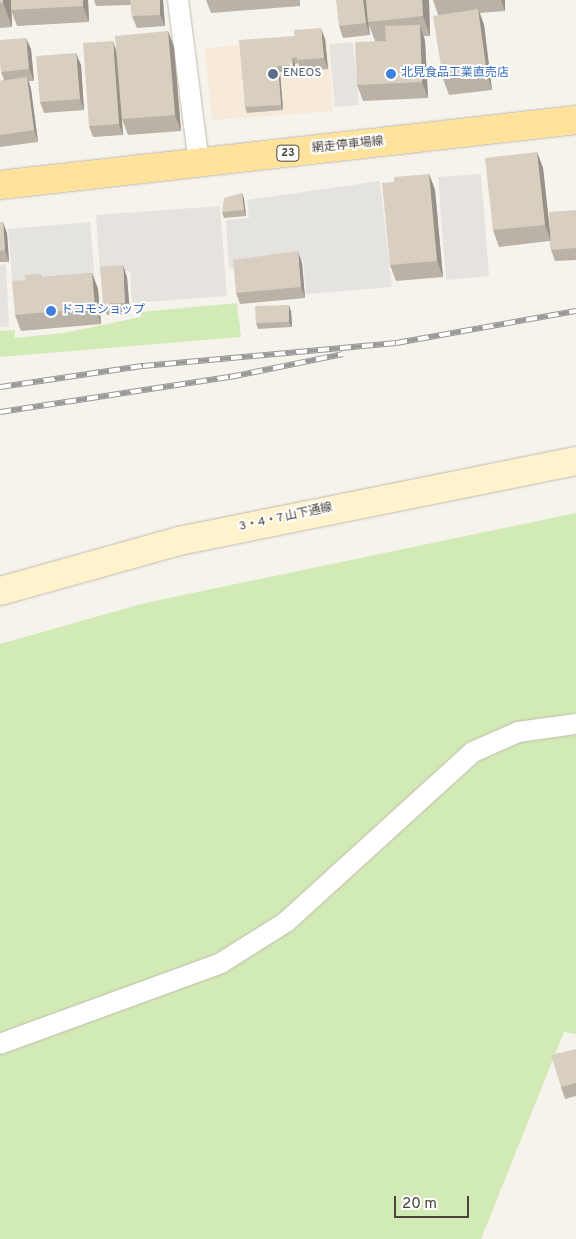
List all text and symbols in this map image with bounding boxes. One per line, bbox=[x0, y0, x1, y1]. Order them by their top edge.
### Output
place label: ENEOS bbox=[283, 67, 322, 81]
place label: 北見食品工業直売店 bbox=[401, 67, 509, 81]
marker: ENEOS bbox=[267, 68, 279, 80]
marker: 北見食品工業直売店 bbox=[385, 68, 397, 80]
street label: 網走停車場線 bbox=[311, 135, 385, 157]
road number: 23 bbox=[276, 144, 300, 162]
place label: ドコモショップ bbox=[61, 304, 145, 318]
marker: ドコモショップ bbox=[45, 305, 57, 317]
street label: 3・4・7 山下通線 bbox=[238, 501, 334, 535]
scale bar bbox=[396, 1186, 471, 1218]
text: 20 m bbox=[402, 1195, 437, 1214]

